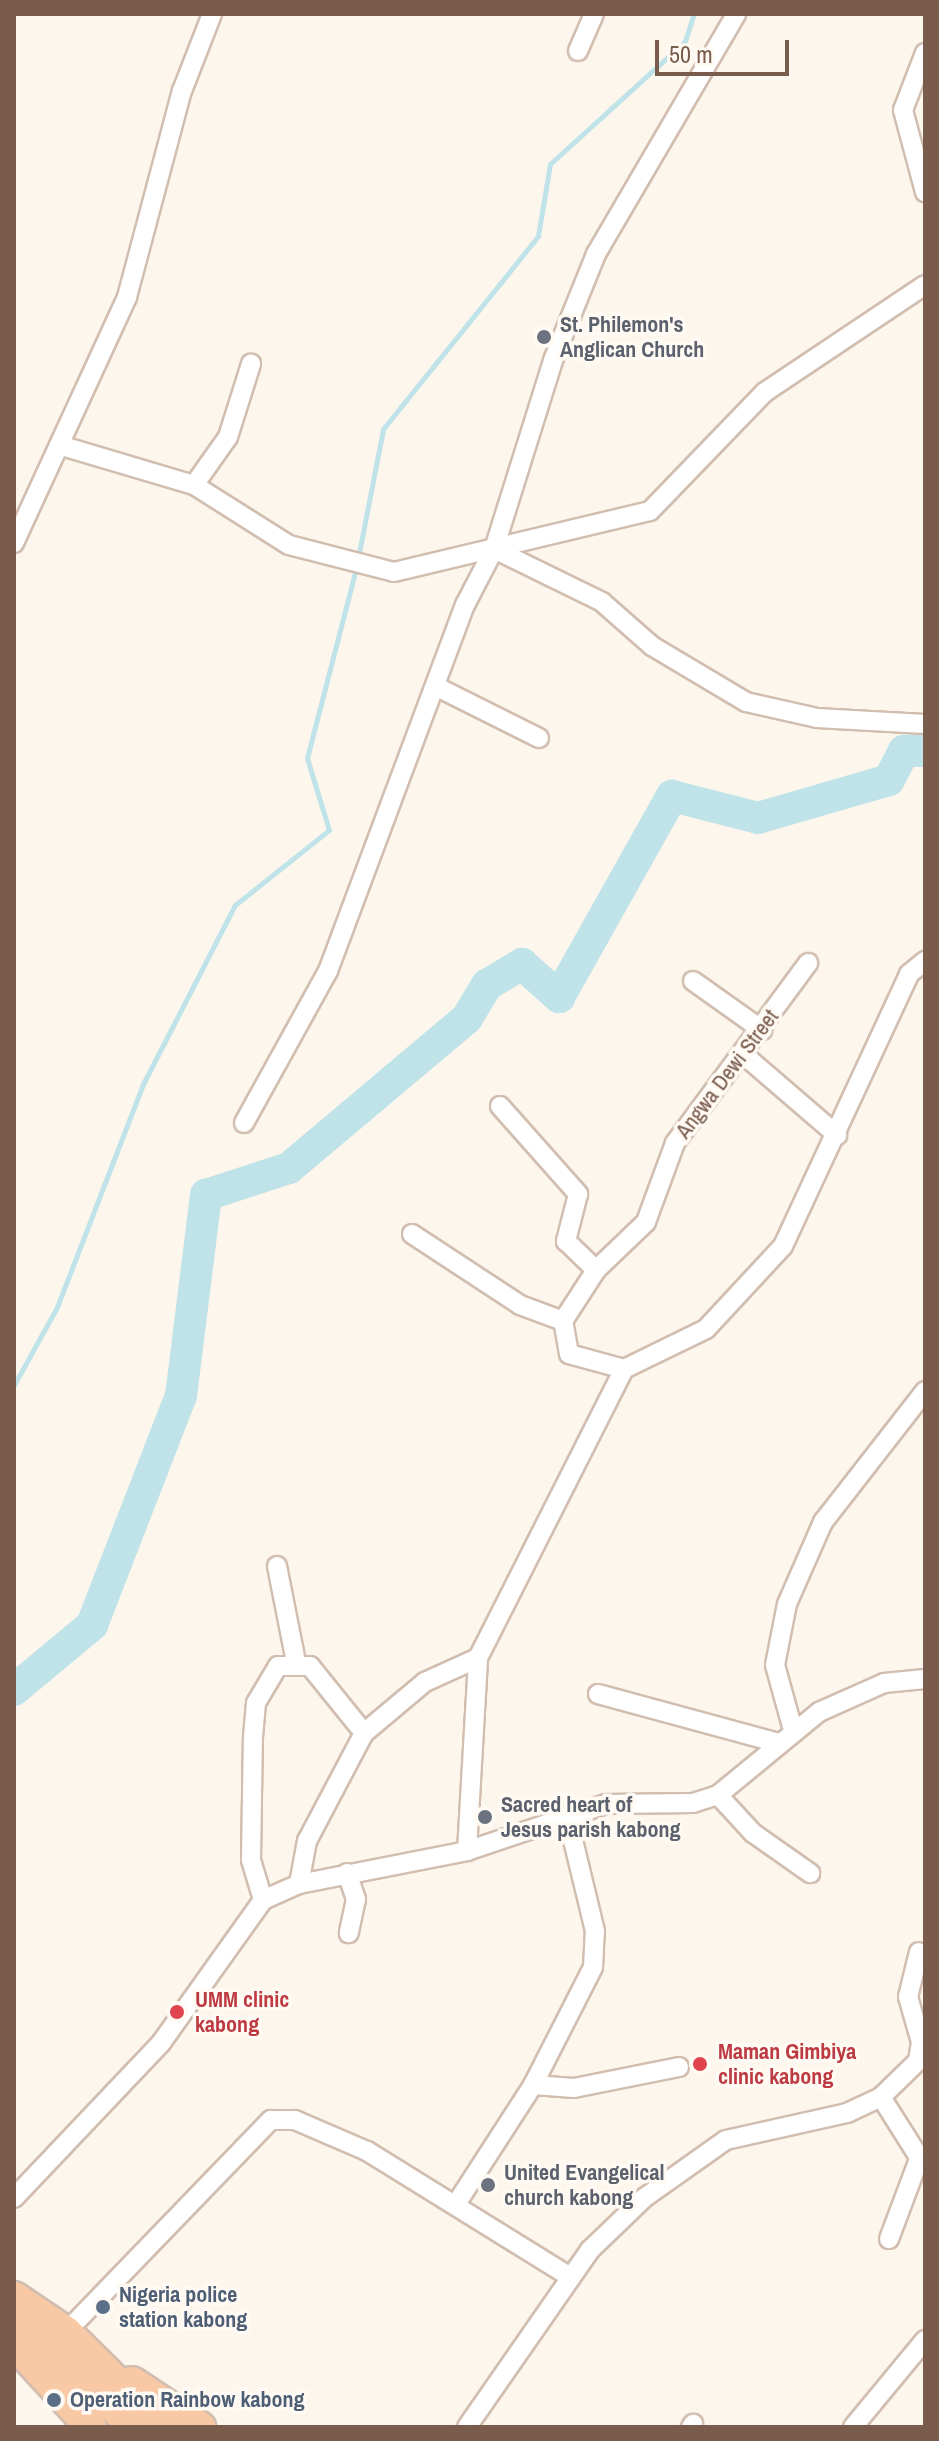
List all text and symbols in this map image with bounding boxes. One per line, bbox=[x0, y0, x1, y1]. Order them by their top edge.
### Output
scale bar bbox=[659, 24, 793, 74]
text: 50 m bbox=[669, 38, 713, 70]
place label: St. Philemon's Anglican Church bbox=[560, 311, 704, 362]
marker: St. Philemon's Anglican Church bbox=[535, 328, 553, 346]
street label: Angwa Dewi Street bbox=[670, 1004, 784, 1144]
place label: Sacred heart of Jesus parish kabong bbox=[501, 1791, 680, 1842]
marker: Sacred heart of Jesus parish kabong bbox=[476, 1808, 494, 1826]
place label: UMM clinic kabong bbox=[195, 1986, 289, 2038]
marker: UMM clinic kabong bbox=[166, 2001, 188, 2023]
place label: Maman Gimbiya clinic kabong bbox=[718, 2038, 856, 2090]
marker: Maman Gimbiya clinic kabong bbox=[689, 2053, 711, 2075]
place label: United Evangelical church kabong bbox=[504, 2159, 664, 2210]
marker: United Evangelical church kabong bbox=[479, 2176, 497, 2194]
place label: Nigeria police station kabong bbox=[119, 2281, 247, 2332]
marker: Nigeria police station kabong bbox=[94, 2298, 112, 2316]
place label: Operation Rainbow kabong bbox=[70, 2387, 305, 2413]
marker: Operation Rainbow kabong bbox=[45, 2391, 63, 2409]

